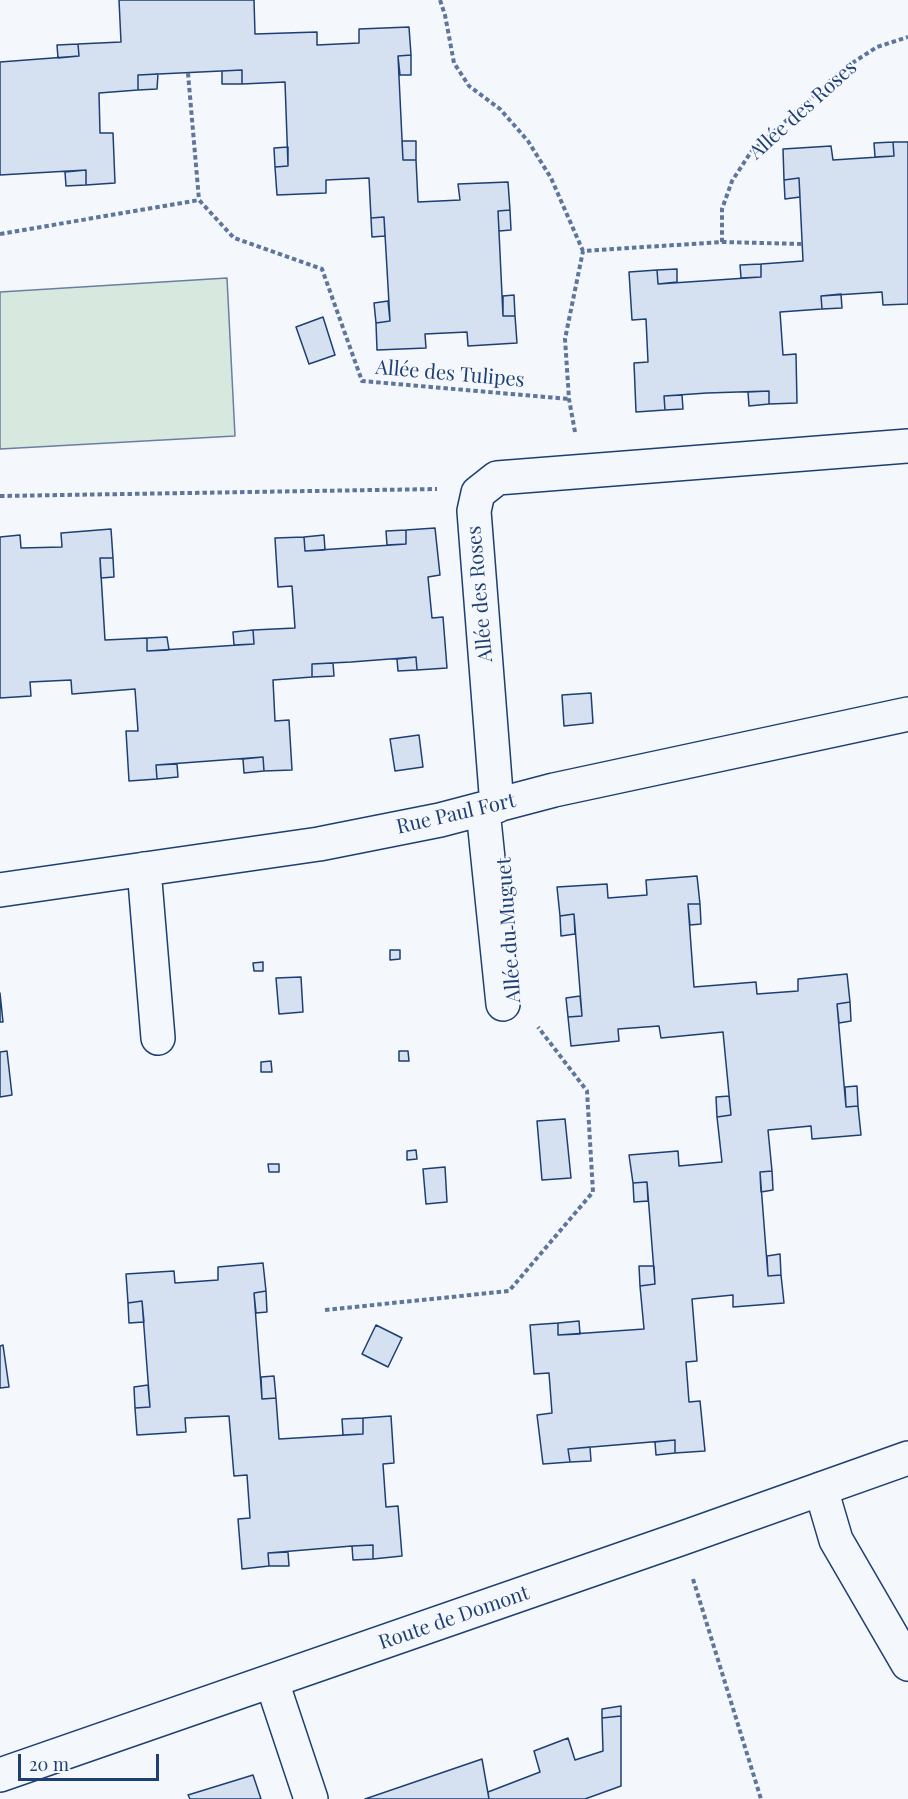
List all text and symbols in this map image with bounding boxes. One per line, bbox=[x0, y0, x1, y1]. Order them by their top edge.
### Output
street label: Allée des Roses bbox=[744, 55, 862, 165]
street label: Allée des Tulipes bbox=[374, 356, 526, 392]
street label: Allée des Roses bbox=[462, 525, 498, 663]
street label: Rue Paul Fort bbox=[394, 789, 518, 839]
street label: Allée du Muguet bbox=[492, 857, 526, 1003]
street label: Route de Domont bbox=[376, 1581, 532, 1655]
scale bar bbox=[21, 1742, 162, 1780]
text: 20 m bbox=[29, 1752, 69, 1776]

